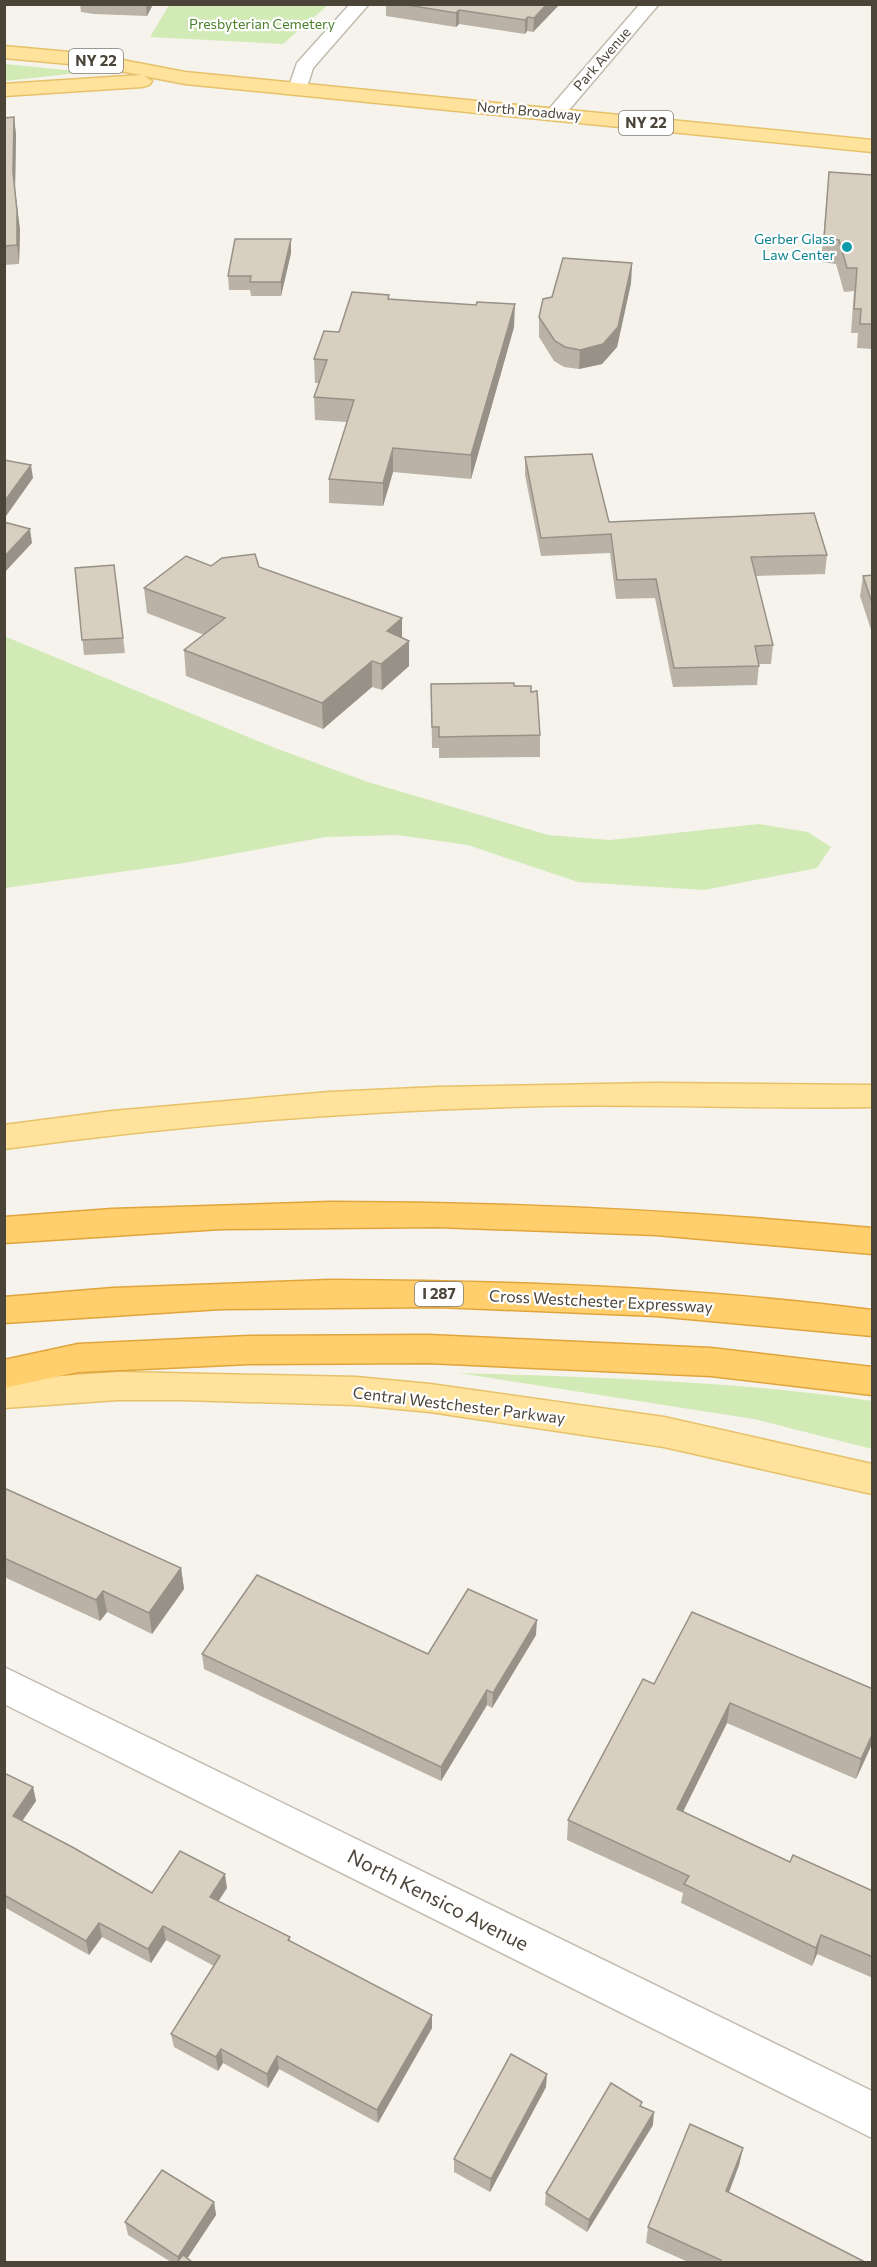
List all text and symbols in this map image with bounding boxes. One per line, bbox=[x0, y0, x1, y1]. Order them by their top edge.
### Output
park label: Presbyterian Cemetery bbox=[189, 15, 335, 32]
street label: Park Avenue bbox=[569, 23, 634, 94]
road number: NY 22 bbox=[69, 49, 123, 73]
street label: North Broadway bbox=[476, 97, 582, 124]
road number: NY 22 bbox=[619, 111, 673, 135]
place label: Gerber Glass Law Center bbox=[754, 230, 835, 263]
marker: Gerber Glass Law Center bbox=[840, 240, 854, 254]
road number: I 287 bbox=[415, 1282, 463, 1306]
street label: Cross Westchester Expressway bbox=[489, 1285, 713, 1316]
street label: Central Westchester Parkway bbox=[352, 1382, 566, 1427]
street label: North Kensico Avenue bbox=[344, 1843, 533, 1955]

